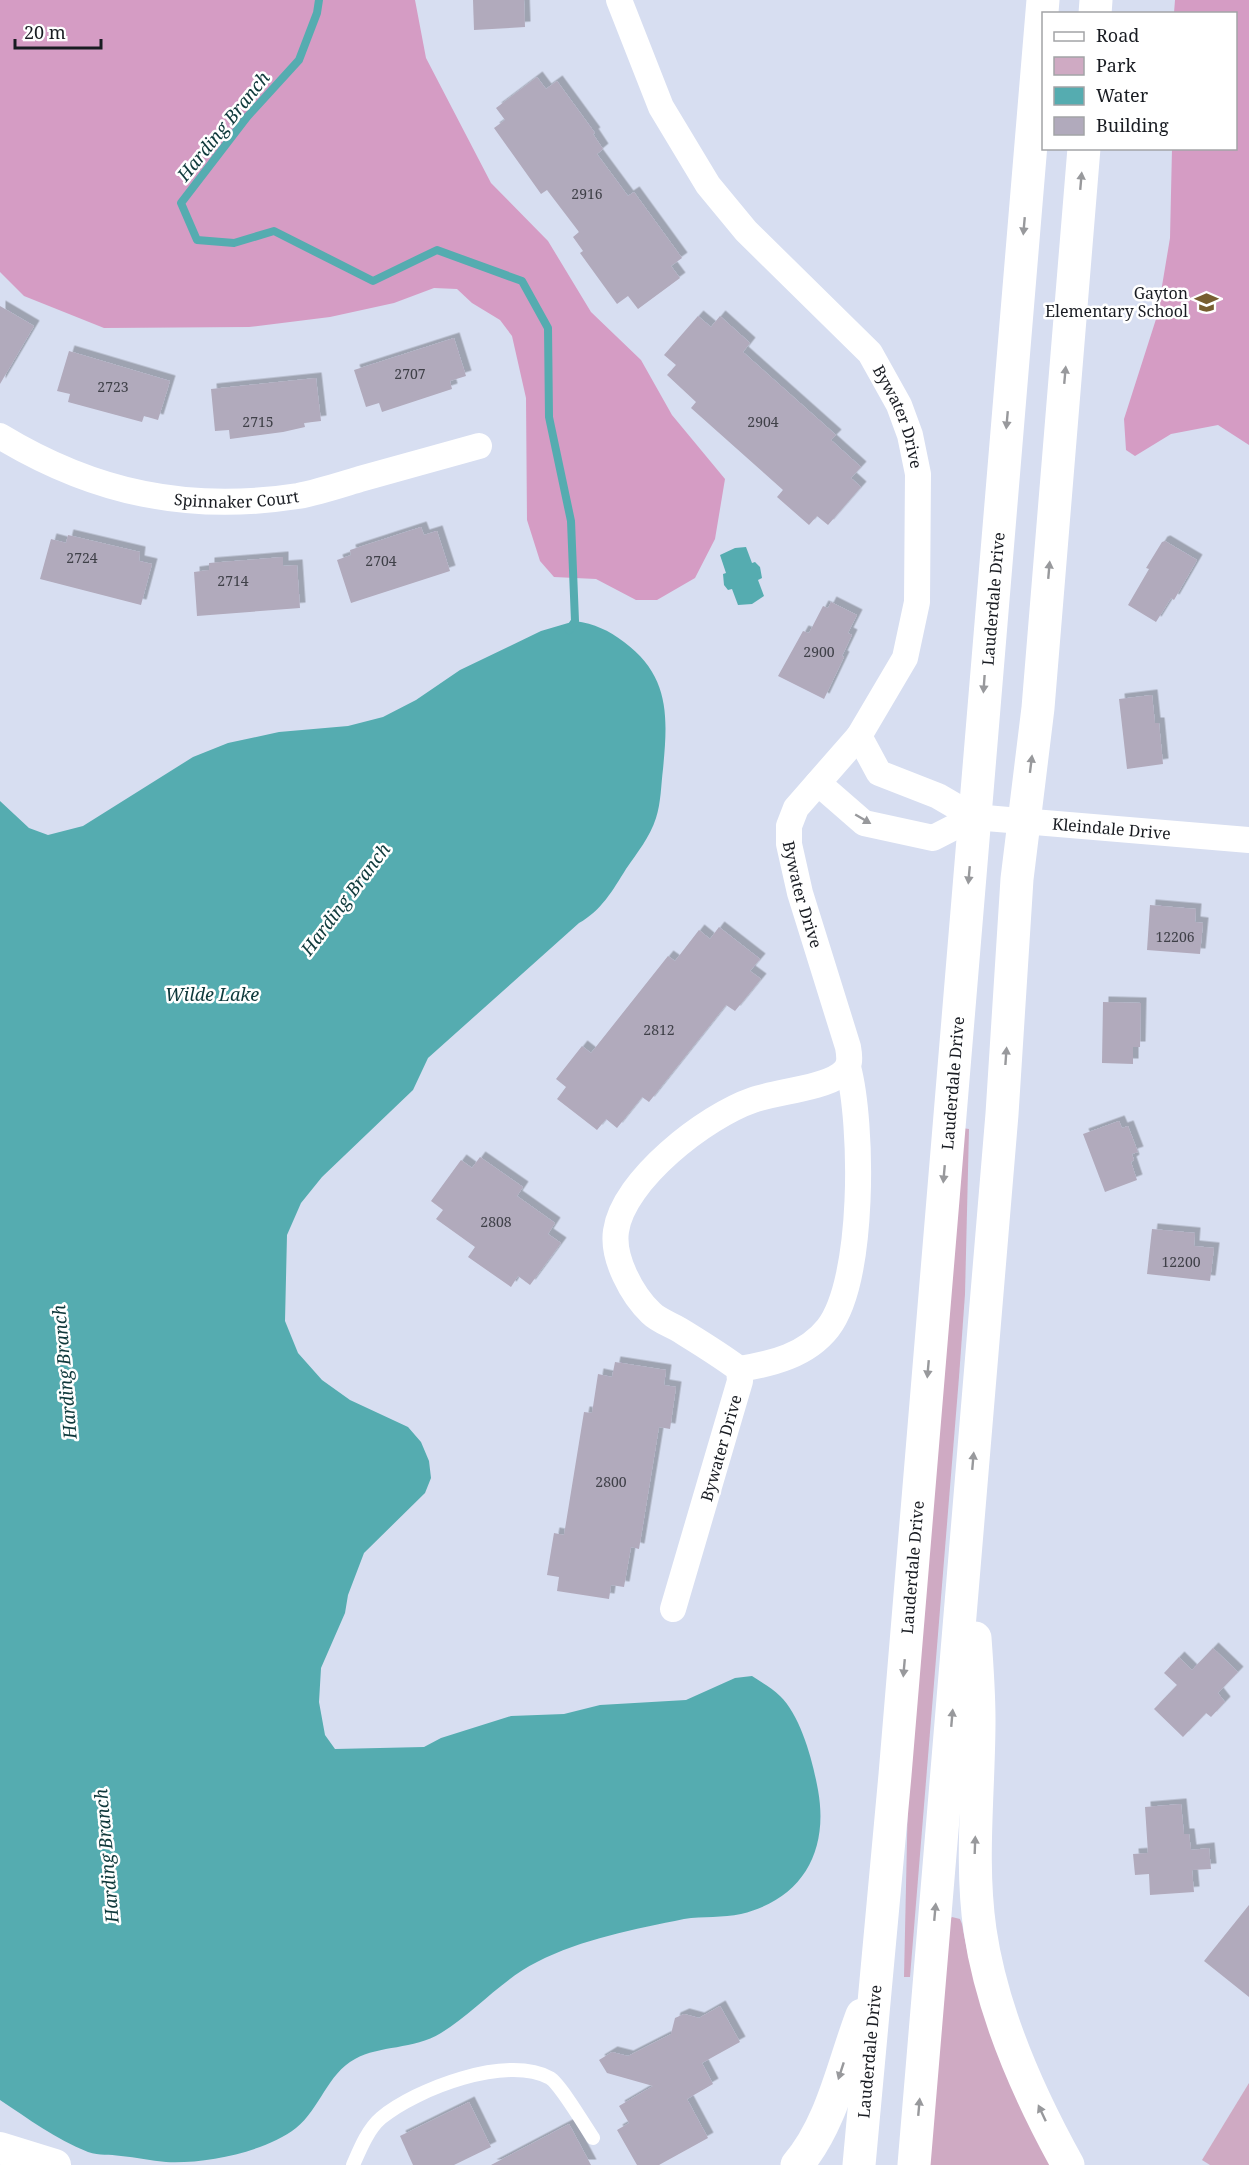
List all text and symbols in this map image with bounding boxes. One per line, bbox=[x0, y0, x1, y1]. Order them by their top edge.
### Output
scale bar bbox=[15, 12, 100, 50]
legend bbox=[1042, 12, 1237, 150]
text: 20 m bbox=[24, 20, 66, 44]
text: Road bbox=[1096, 23, 1139, 47]
text: Park bbox=[1096, 53, 1136, 77]
water label: Harding Branch bbox=[171, 66, 275, 187]
text: Water bbox=[1096, 83, 1149, 107]
text: Building bbox=[1096, 113, 1169, 137]
one-way arrow bbox=[1076, 171, 1086, 190]
house number: 2916 bbox=[571, 184, 603, 203]
one-way arrow bbox=[1019, 216, 1029, 235]
place label: Gayton Elementary School bbox=[1045, 282, 1188, 322]
school or university icon: Gayton Elementary School bbox=[1193, 289, 1219, 315]
street label: Bywater Drive bbox=[868, 361, 928, 470]
house number: 2707 bbox=[394, 364, 426, 383]
one-way arrow bbox=[1060, 366, 1070, 385]
house number: 2723 bbox=[97, 377, 129, 396]
one-way arrow bbox=[1002, 411, 1012, 430]
house number: 2715 bbox=[242, 412, 274, 431]
house number: 2904 bbox=[747, 412, 779, 431]
street label: Spinnaker Court bbox=[173, 485, 301, 513]
street label: Lauderdale Drive bbox=[977, 531, 1010, 666]
house number: 2724 bbox=[66, 548, 98, 567]
house number: 2704 bbox=[365, 551, 397, 570]
one-way arrow bbox=[1044, 560, 1054, 579]
house number: 2714 bbox=[217, 571, 249, 590]
house number: 2900 bbox=[803, 642, 835, 661]
one-way arrow bbox=[979, 674, 989, 693]
one-way arrow bbox=[1026, 754, 1036, 773]
street label: Kleindale Drive bbox=[1051, 813, 1172, 844]
one-way arrow bbox=[855, 814, 872, 825]
water label: Harding Branch bbox=[294, 838, 395, 961]
street label: Bywater Drive bbox=[778, 839, 827, 951]
one-way arrow bbox=[964, 866, 974, 885]
house number: 12206 bbox=[1155, 927, 1195, 946]
water label: Wilde Lake bbox=[165, 982, 259, 1006]
street label: Lauderdale Drive bbox=[936, 1015, 969, 1151]
house number: 2812 bbox=[643, 1020, 675, 1039]
one-way arrow bbox=[1001, 1046, 1010, 1065]
one-way arrow bbox=[939, 1165, 949, 1184]
house number: 2808 bbox=[480, 1212, 512, 1231]
house number: 12200 bbox=[1161, 1252, 1201, 1271]
water label: Harding Branch bbox=[46, 1304, 82, 1441]
one-way arrow bbox=[923, 1359, 933, 1378]
street label: Bywater Drive bbox=[695, 1392, 747, 1504]
one-way arrow bbox=[968, 1451, 978, 1470]
house number: 2800 bbox=[595, 1472, 627, 1491]
street label: Lauderdale Drive bbox=[896, 1500, 929, 1635]
one-way arrow bbox=[899, 1658, 908, 1677]
one-way arrow bbox=[947, 1709, 956, 1728]
water label: Harding Branch bbox=[88, 1788, 124, 1925]
one-way arrow bbox=[970, 1835, 980, 1854]
one-way arrow bbox=[930, 1903, 940, 1922]
street label: Lauderdale Drive bbox=[852, 1984, 887, 2119]
one-way arrow bbox=[836, 2062, 846, 2080]
one-way arrow bbox=[914, 2097, 924, 2116]
one-way arrow bbox=[1037, 2104, 1046, 2121]

